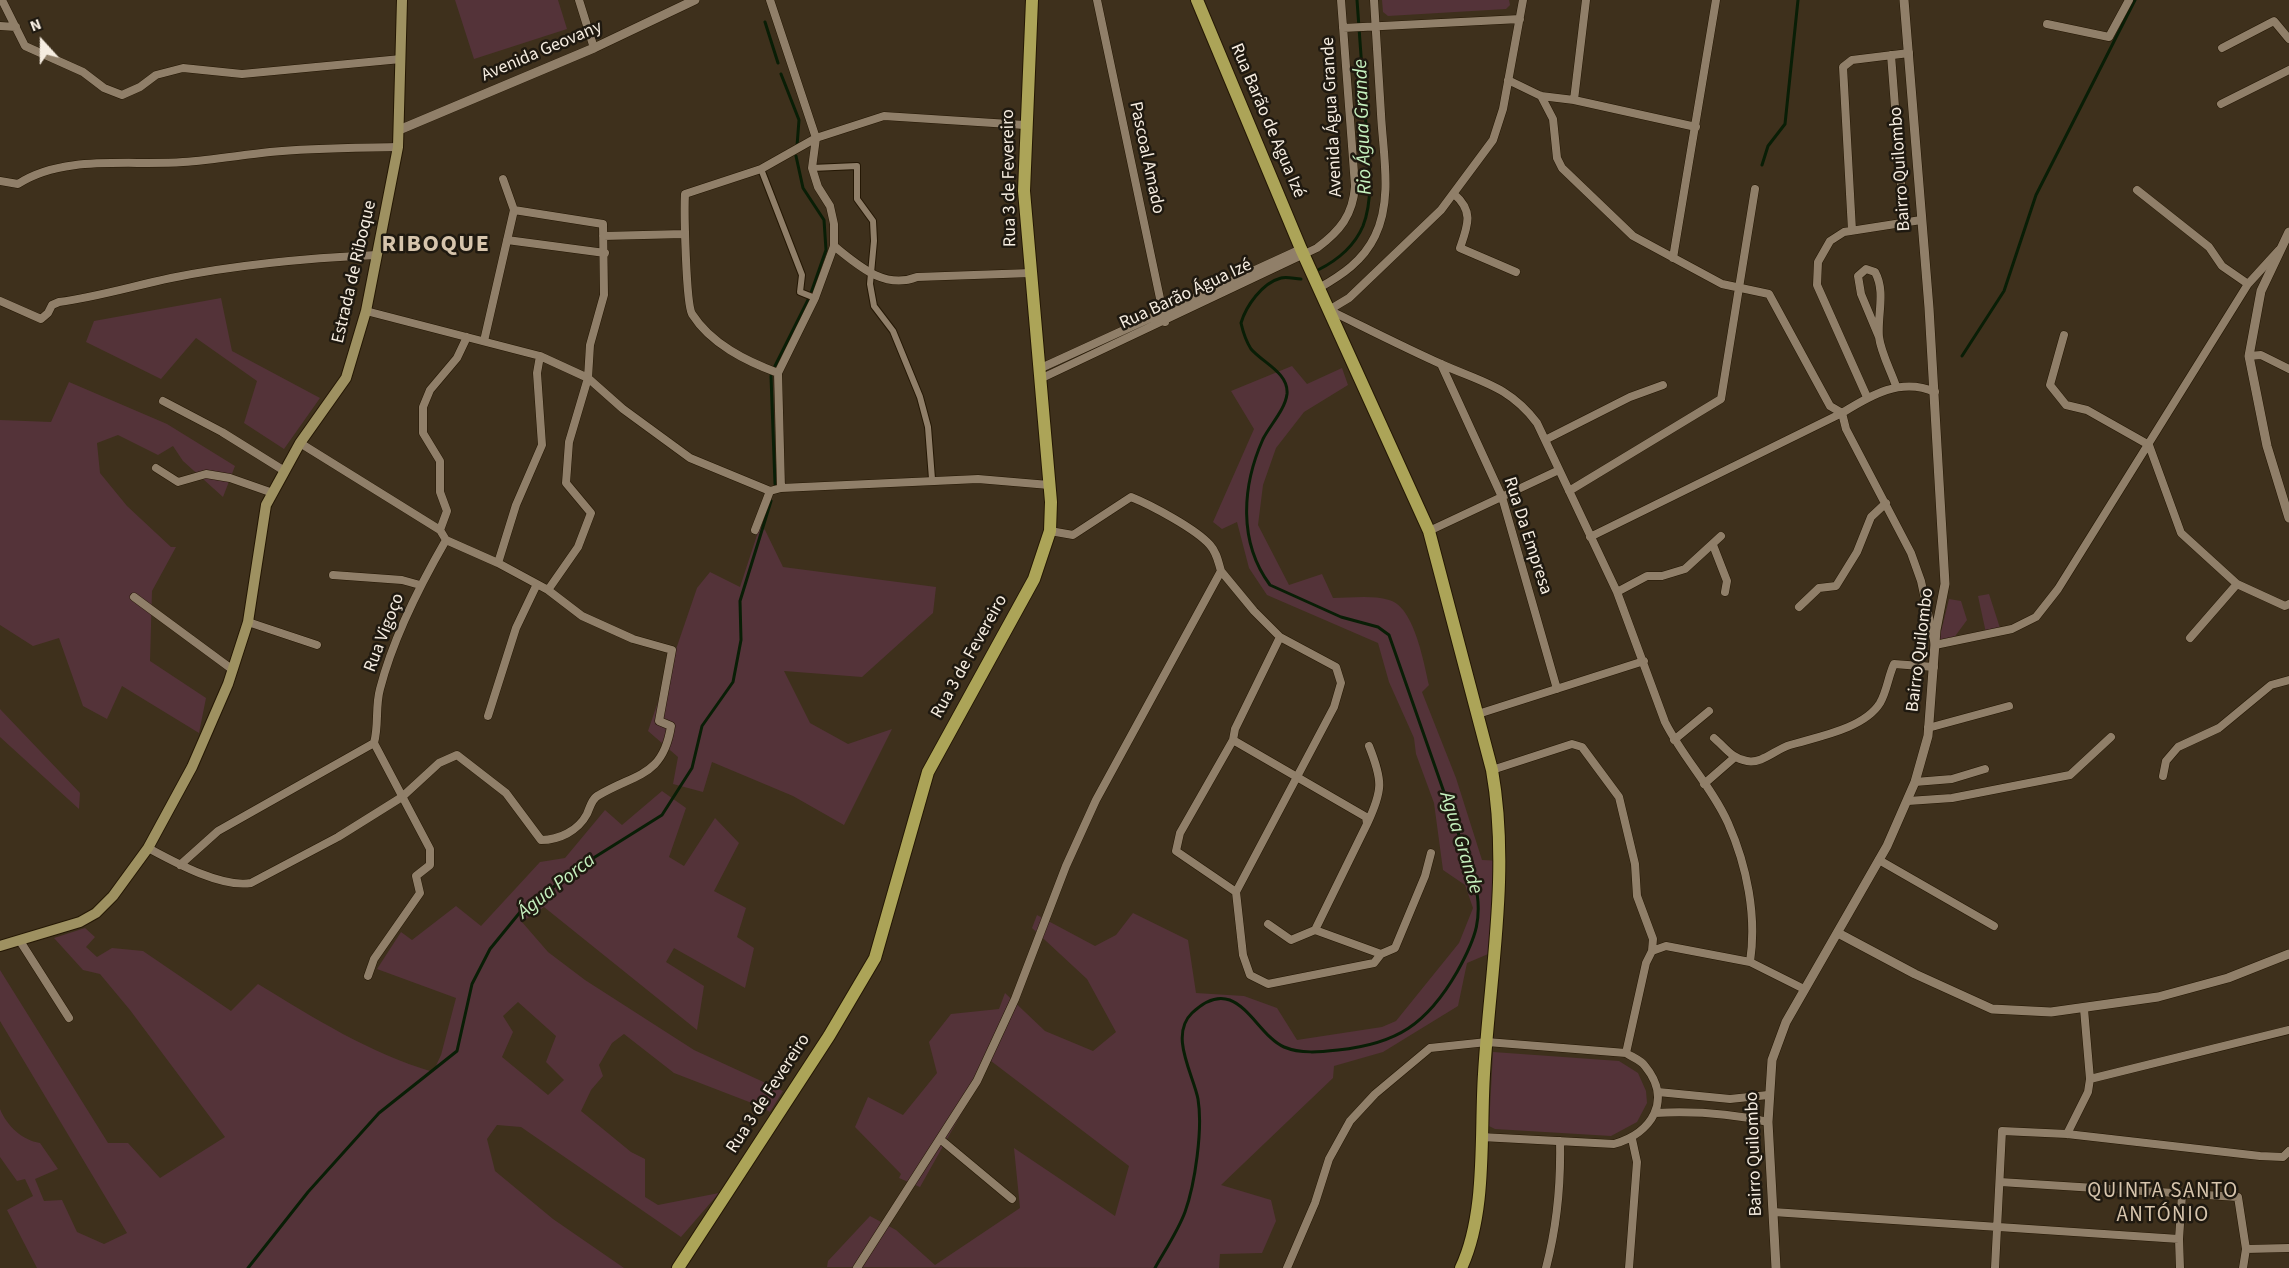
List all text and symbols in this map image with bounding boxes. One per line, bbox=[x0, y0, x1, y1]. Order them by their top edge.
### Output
north arrow bbox=[12, 12, 72, 72]
text: N bbox=[27, 13, 44, 37]
street label: Avenida Geovany bbox=[478, 17, 606, 87]
street label: Avenida Água Grande bbox=[1318, 37, 1348, 197]
street label: Rua Barão de Agua Izé bbox=[1225, 41, 1309, 201]
water label: Rio Água Grande bbox=[1350, 59, 1378, 195]
street label: Pascoal Amado bbox=[1124, 100, 1168, 216]
street label: Bairro Quilombo bbox=[1886, 106, 1916, 232]
street label: Rua 3 de Fevereiro bbox=[998, 109, 1022, 247]
street label: Estrada de Riboque bbox=[328, 198, 382, 346]
district label: RIBOQUE bbox=[382, 232, 490, 260]
street label: Rua Barão Água Izé bbox=[1117, 255, 1255, 335]
street label: Rua Da Empresa bbox=[1498, 474, 1556, 598]
street label: Bairro Quilombo bbox=[1903, 587, 1939, 713]
street label: Rua Vigoço bbox=[360, 591, 410, 675]
street label: Rua 3 de Fevereiro bbox=[927, 591, 1013, 723]
water label: Agua Grande bbox=[1433, 789, 1487, 897]
water label: Água Porca bbox=[513, 849, 601, 925]
street label: Rua 3 de Fevereiro bbox=[722, 1030, 816, 1158]
street label: Bairro Quilombo bbox=[1742, 1091, 1768, 1217]
district label: QUINTA SANTO ANTÓNIO bbox=[2087, 1179, 2239, 1229]

